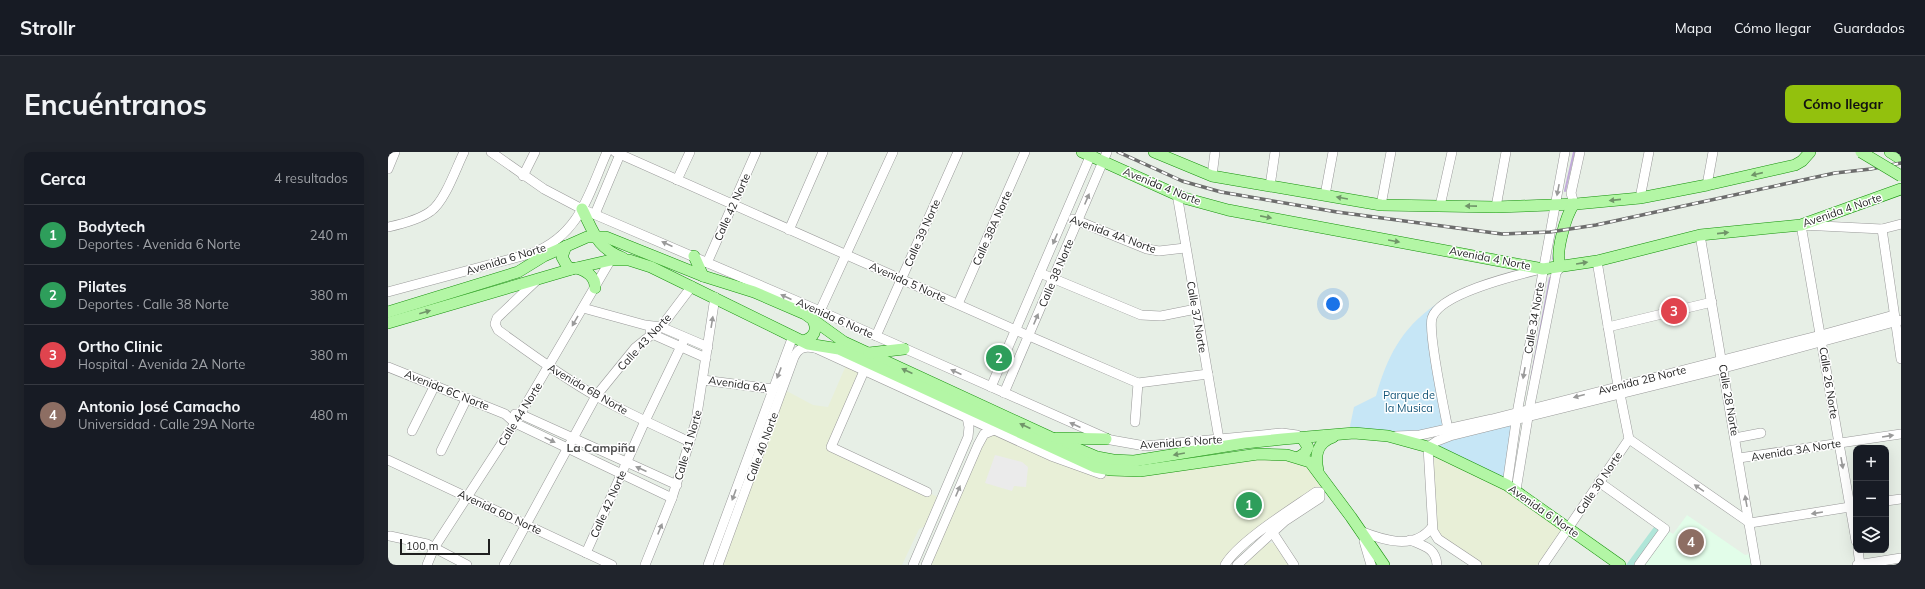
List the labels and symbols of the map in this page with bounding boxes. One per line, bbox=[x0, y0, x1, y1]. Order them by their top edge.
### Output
street label: Avenida 4 Norte bbox=[1121, 164, 1203, 208]
street label: Calle 42 Norte bbox=[711, 171, 753, 243]
one-way arrow bbox=[1750, 171, 1763, 177]
one-way arrow bbox=[1555, 184, 1561, 196]
street label: Calle 38A Norte bbox=[969, 188, 1015, 268]
street label: Avenida 4 Norte bbox=[1801, 190, 1883, 230]
one-way arrow bbox=[1084, 194, 1090, 205]
one-way arrow bbox=[1336, 195, 1348, 201]
street label: Calle 39 Norte bbox=[901, 197, 943, 269]
one-way arrow bbox=[1609, 197, 1621, 203]
one-way arrow bbox=[1464, 203, 1477, 209]
street label: Avenida 4A Norte bbox=[1068, 212, 1158, 256]
one-way arrow bbox=[1260, 214, 1272, 220]
one-way arrow bbox=[1717, 230, 1729, 236]
one-way arrow bbox=[1051, 234, 1057, 246]
street label: Calle 38 Norte bbox=[1035, 237, 1077, 309]
one-way arrow bbox=[1388, 238, 1400, 244]
street label: Avenida 6 Norte bbox=[464, 240, 548, 278]
one-way arrow bbox=[660, 241, 672, 247]
street label: Avenida 4 Norte bbox=[1448, 243, 1532, 273]
street label: Avenida 5 Norte bbox=[867, 259, 949, 305]
one-way arrow bbox=[1576, 260, 1588, 266]
street label: Calle 37 Norte bbox=[1184, 280, 1210, 354]
street label: Calle 34 Norte bbox=[1521, 281, 1547, 355]
one-way arrow bbox=[780, 293, 792, 300]
your location bbox=[1323, 294, 1343, 314]
street label: Avenida 6 Norte bbox=[794, 295, 876, 341]
pin: 3 bbox=[1661, 296, 1687, 326]
one-way arrow bbox=[420, 309, 432, 315]
street label: Calle 43 Norte bbox=[614, 311, 674, 373]
one-way arrow bbox=[1033, 313, 1039, 324]
one-way arrow bbox=[571, 315, 578, 327]
one-way arrow bbox=[709, 316, 715, 328]
pin: 2 bbox=[986, 343, 1012, 373]
street label: Calle 26 Norte bbox=[1816, 346, 1842, 420]
street label: Avenida 6B Norte bbox=[545, 360, 631, 418]
street label: Avenida 2B Norte bbox=[1597, 362, 1687, 398]
street label: Calle 28 Norte bbox=[1716, 363, 1742, 437]
street label: Avenida 6C Norte bbox=[403, 367, 491, 413]
one-way arrow bbox=[776, 367, 782, 379]
one-way arrow bbox=[1521, 367, 1527, 379]
one-way arrow bbox=[901, 368, 913, 374]
one-way arrow bbox=[950, 369, 962, 375]
street label: Avenida 6A bbox=[708, 373, 768, 395]
street label: Calle 44 Norte bbox=[495, 379, 545, 449]
park label: Parque de la Musica bbox=[1383, 388, 1435, 415]
one-way arrow bbox=[1573, 393, 1585, 399]
street label: Calle 41 Norte bbox=[671, 408, 705, 482]
street label: Calle 40 Norte bbox=[743, 410, 781, 484]
one-way arrow bbox=[1069, 422, 1080, 428]
one-way arrow bbox=[1019, 423, 1030, 429]
street label: Avenida 6 Norte bbox=[1139, 432, 1223, 452]
one-way arrow bbox=[1882, 433, 1894, 439]
street label: Avenida 3A Norte bbox=[1750, 436, 1842, 464]
one-way arrow bbox=[544, 437, 556, 443]
district label: La Campiña bbox=[567, 440, 635, 455]
street label: Calle 30 Norte bbox=[1573, 449, 1625, 517]
one-way arrow bbox=[1172, 451, 1185, 457]
one-way arrow bbox=[1839, 457, 1845, 469]
one-way arrow bbox=[635, 466, 647, 472]
street label: Calle 42 Norte bbox=[587, 468, 629, 540]
street label: Avenida 6 Norte bbox=[1506, 482, 1582, 540]
one-way arrow bbox=[1694, 484, 1705, 492]
one-way arrow bbox=[955, 485, 961, 496]
street label: Avenida 6D Norte bbox=[456, 486, 544, 538]
one-way arrow bbox=[731, 489, 737, 501]
pin: 1 bbox=[1236, 490, 1262, 520]
one-way arrow bbox=[1743, 495, 1749, 507]
one-way arrow bbox=[1811, 510, 1824, 516]
one-way arrow bbox=[657, 523, 663, 534]
pin: 4 bbox=[1678, 527, 1704, 557]
scale bar bbox=[400, 537, 490, 556]

